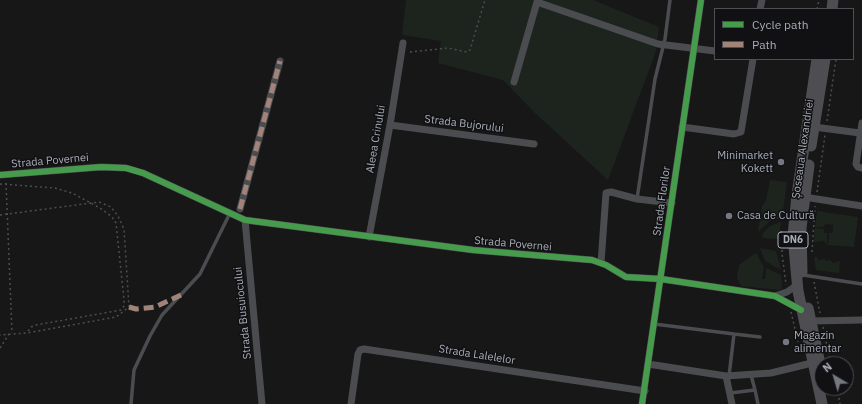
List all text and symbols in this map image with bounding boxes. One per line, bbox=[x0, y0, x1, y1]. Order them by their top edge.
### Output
legend bbox=[714, 8, 854, 60]
text: Cycle path bbox=[752, 17, 809, 32]
text: Path bbox=[752, 37, 777, 52]
street label: Șoseaua Alexandriei bbox=[789, 98, 817, 200]
street label: Aleea Crinului bbox=[364, 104, 388, 174]
street label: Strada Bujorului bbox=[424, 113, 504, 135]
place label: Minimarket Kokett bbox=[717, 149, 773, 175]
street label: Strada Povernei bbox=[11, 151, 89, 171]
marker: Minimarket Kokett bbox=[776, 157, 786, 167]
street label: Strada Florilor bbox=[651, 165, 673, 237]
place label: Casa de Cultură bbox=[737, 209, 815, 223]
marker: Casa de Cultură bbox=[724, 211, 734, 221]
road number: DN6 bbox=[778, 232, 808, 248]
street label: Strada Povernei bbox=[474, 234, 552, 254]
street label: Strada Busuiocului bbox=[232, 266, 254, 360]
place label: Magazin alimentar bbox=[794, 329, 841, 355]
marker: Magazin alimentar bbox=[781, 337, 791, 347]
street label: Strada Lalelelor bbox=[438, 342, 516, 368]
north arrow bbox=[814, 356, 854, 396]
text: N bbox=[820, 359, 835, 375]

